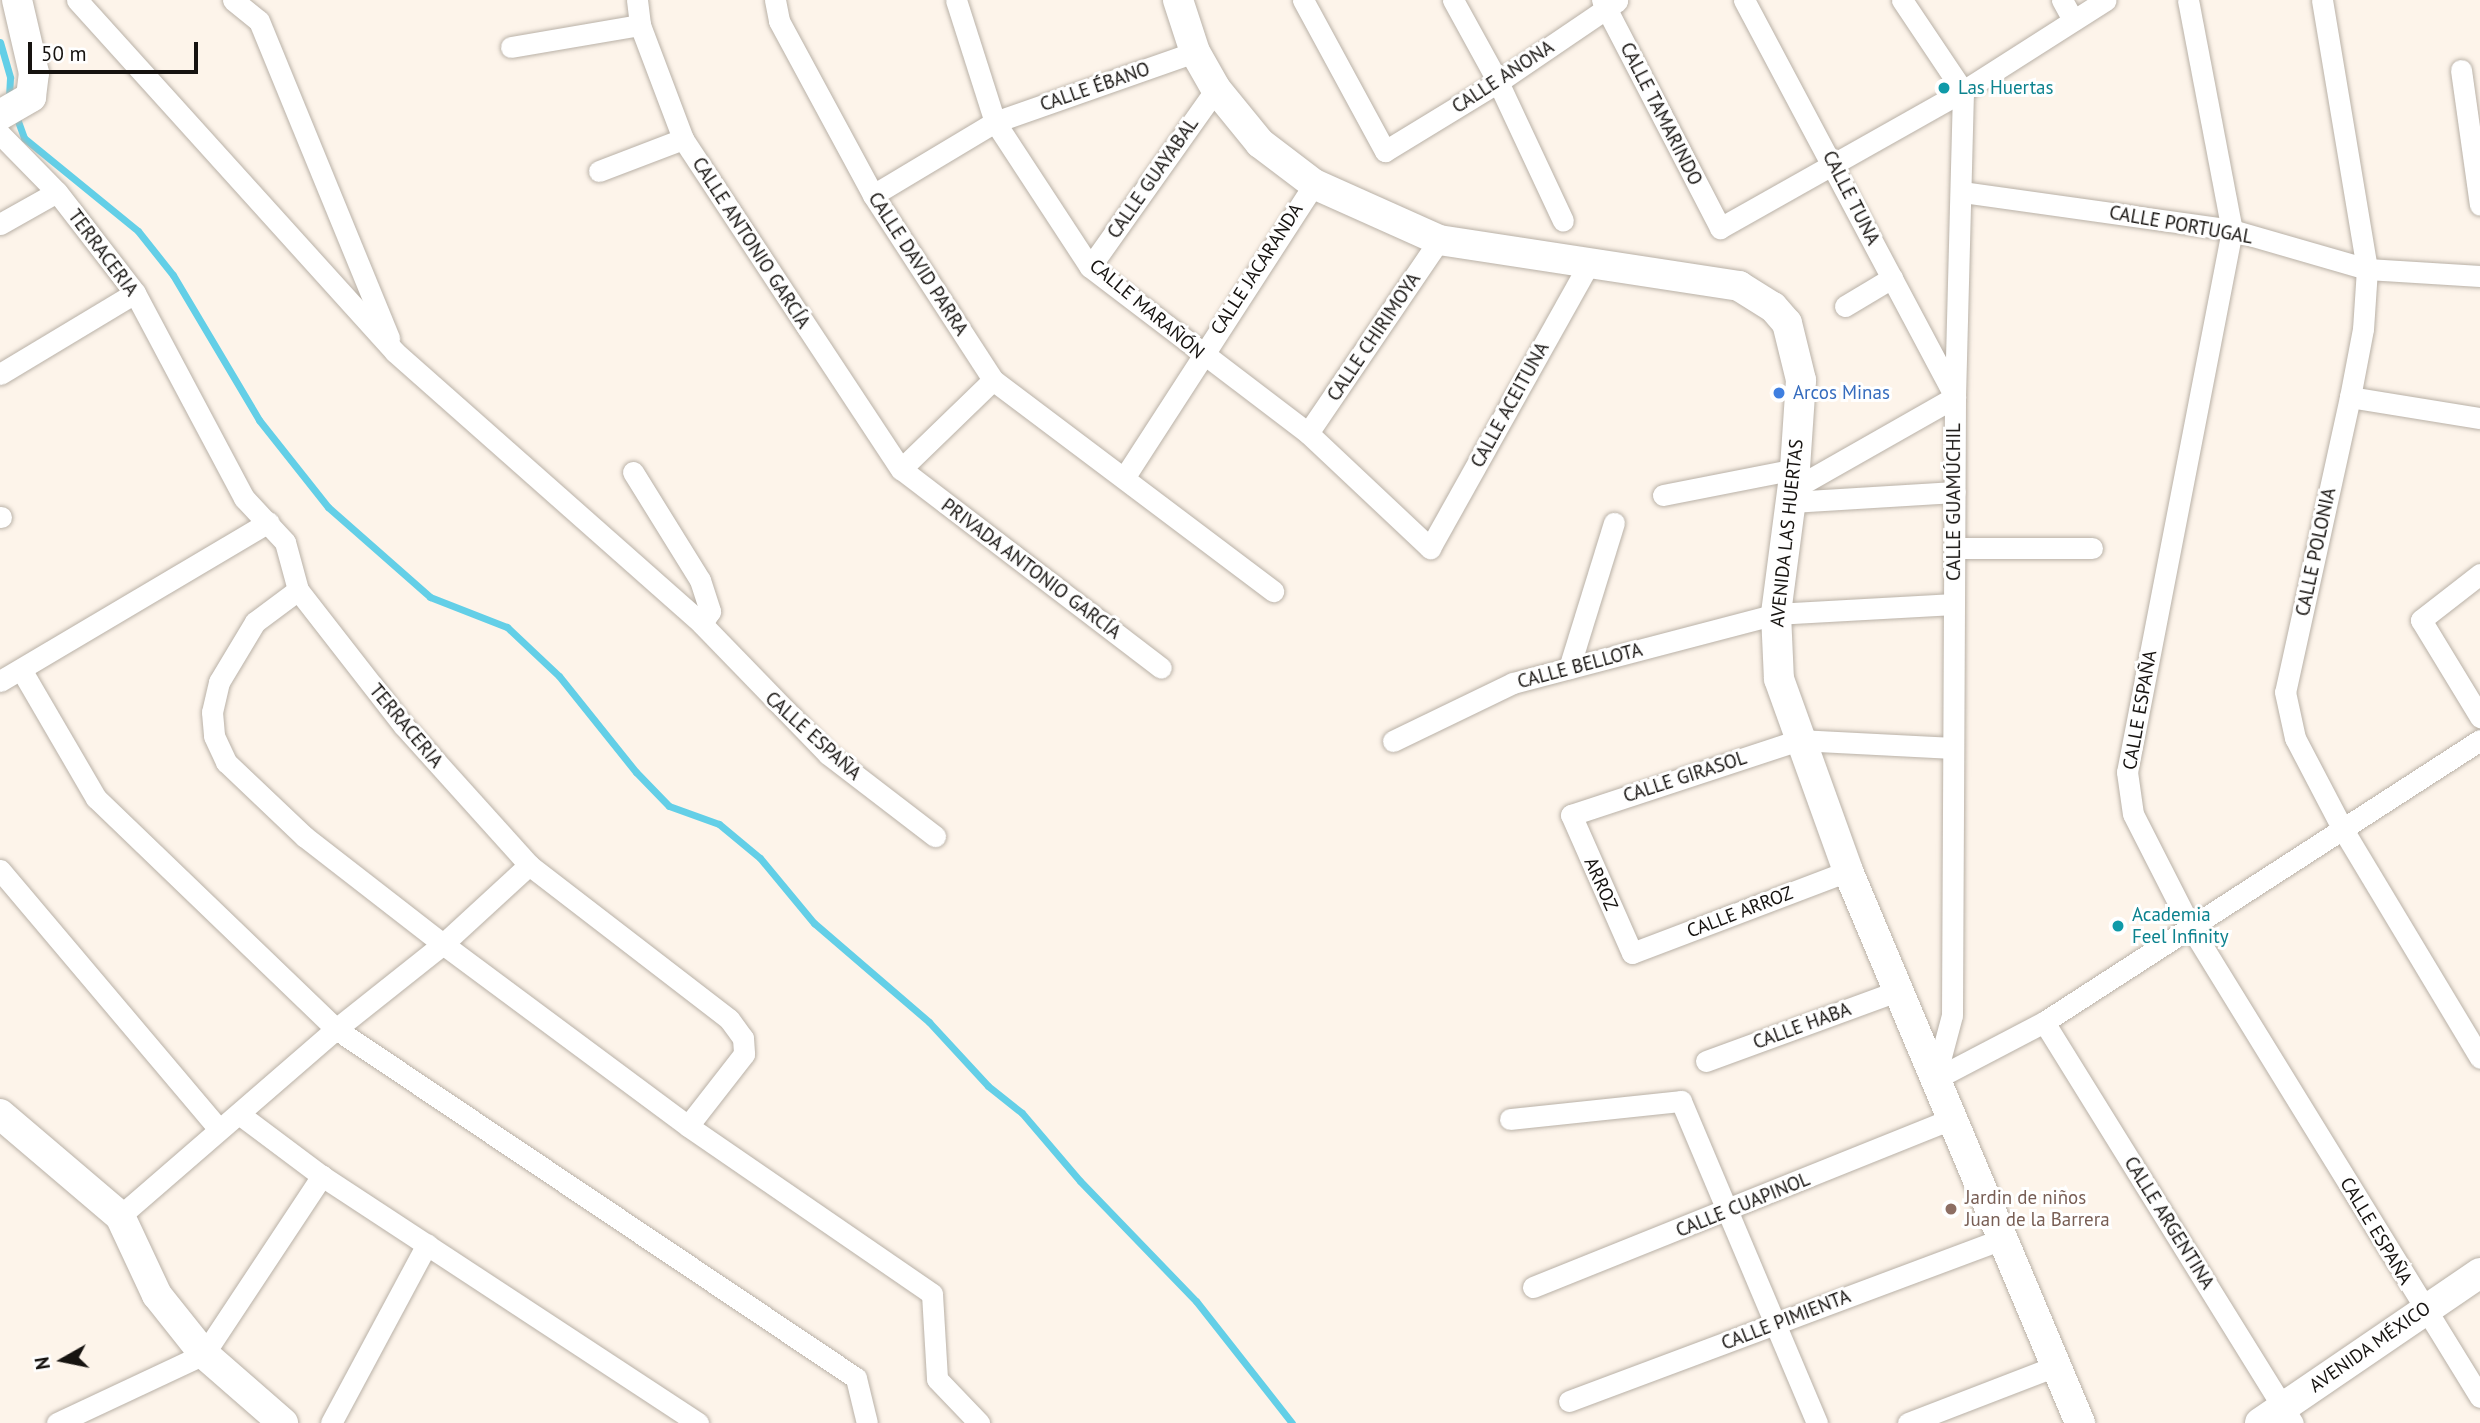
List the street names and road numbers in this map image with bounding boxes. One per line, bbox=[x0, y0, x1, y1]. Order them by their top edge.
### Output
street label: CALLE ANONA bbox=[1448, 36, 1558, 118]
street label: CALLE TAMARINDO bbox=[1615, 38, 1707, 190]
street label: CALLE ÉBANO bbox=[1037, 58, 1153, 116]
street label: CALLE GUAYABAL bbox=[1103, 113, 1203, 243]
street label: CALLE TUNA bbox=[1817, 147, 1885, 249]
street label: CALLE ANTONIO GARCÍA bbox=[687, 153, 815, 333]
street label: CALLE DAVID PARRA bbox=[863, 188, 973, 340]
street label: CALLE JACARANDA bbox=[1206, 199, 1308, 339]
street label: CALLE PORTUGAL bbox=[2107, 201, 2255, 249]
street label: TERRACERIA bbox=[63, 205, 143, 301]
street label: CALLE MARAÑÓN bbox=[1085, 254, 1209, 364]
street label: CALLE CHIRIMOYA bbox=[1323, 268, 1425, 406]
street label: CALLE ACEITUNA bbox=[1466, 338, 1554, 472]
street label: CALLE GUAMÚCHIL bbox=[1943, 423, 1965, 581]
street label: AVENIDA LAS HUERTAS bbox=[1766, 437, 1808, 629]
street label: CALLE POLONIA bbox=[2291, 486, 2341, 618]
street label: PRIVADA ANTONIO GARCÍA bbox=[936, 494, 1126, 644]
street label: CALLE BELLOTA bbox=[1515, 638, 1645, 694]
street label: CALLE ESPAÑA bbox=[2118, 648, 2162, 772]
street label: TERRACERIA bbox=[364, 679, 448, 773]
street label: CALLE ESPAÑA bbox=[760, 687, 866, 785]
street label: CALLE GIRASOL bbox=[1620, 746, 1750, 808]
street label: ARROZ bbox=[1579, 854, 1623, 914]
street label: CALLE ARROZ bbox=[1684, 881, 1796, 943]
street label: CALLE HABA bbox=[1750, 998, 1854, 1054]
street label: CALLE ARGENTINA bbox=[2119, 1152, 2219, 1294]
street label: CALLE CUAPINOL bbox=[1673, 1168, 1813, 1242]
street label: CALLE ESPAÑA bbox=[2335, 1173, 2417, 1289]
street label: CALLE PIMIENTA bbox=[1718, 1285, 1854, 1355]
street label: AVENIDA MÉXICO bbox=[2305, 1297, 2435, 1397]

